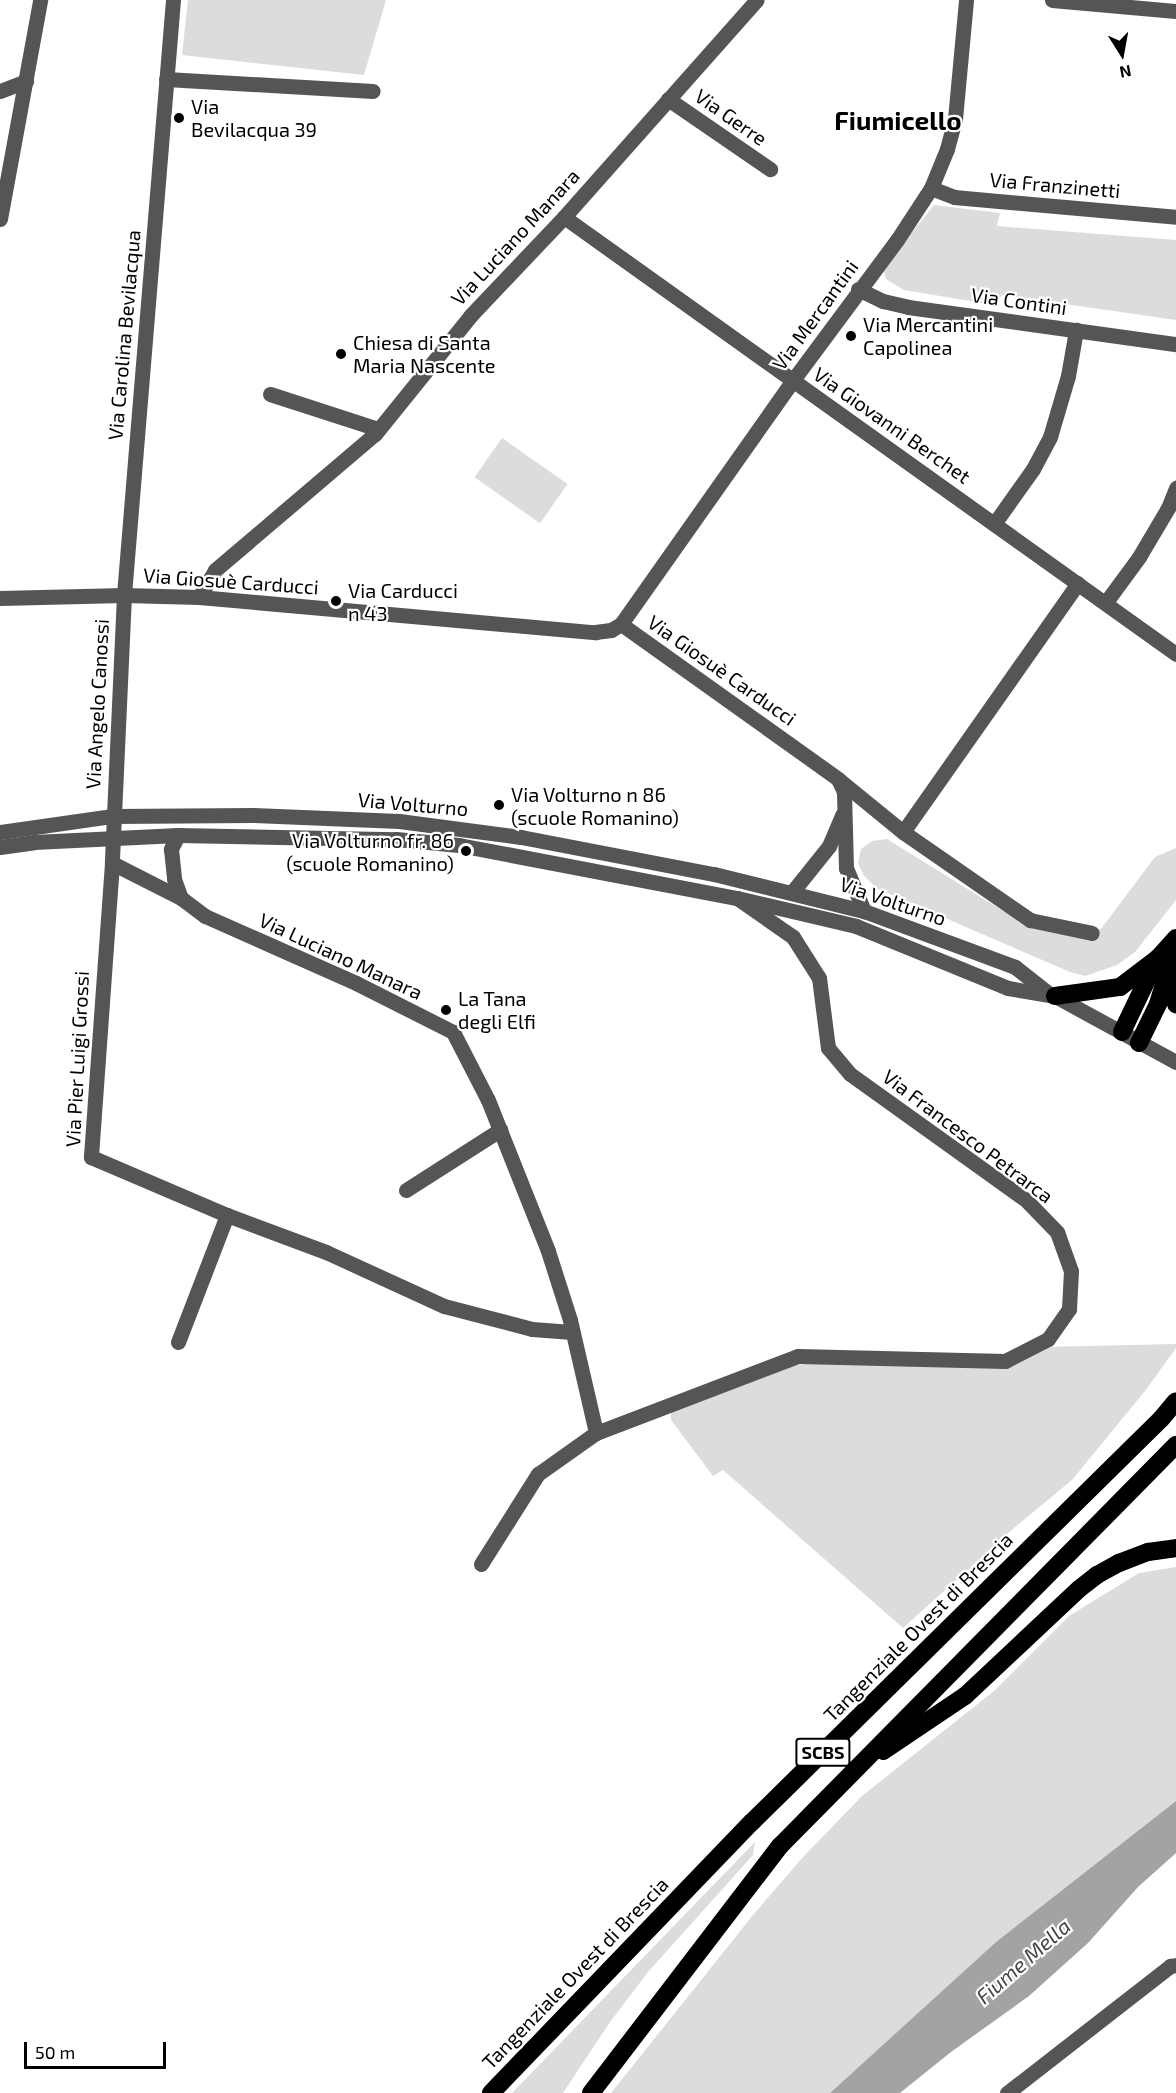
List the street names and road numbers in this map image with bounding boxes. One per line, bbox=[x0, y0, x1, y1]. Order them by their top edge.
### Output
street label: Via Gerre bbox=[690, 84, 772, 150]
street label: Via Luciano Manara bbox=[446, 164, 584, 310]
street label: Via Franzinetti bbox=[989, 167, 1121, 203]
street label: Via Carolina Bevilacqua bbox=[103, 229, 145, 441]
street label: Via Mercantini bbox=[767, 255, 863, 375]
street label: Via Contini bbox=[970, 282, 1068, 320]
street label: Via Giovanni Berchet bbox=[809, 362, 975, 488]
street label: Via Giosuè Carducci bbox=[143, 563, 319, 599]
street label: Via Giosuè Carducci bbox=[643, 610, 801, 730]
street label: Via Angelo Canossi bbox=[81, 618, 113, 790]
street label: Via Volturno bbox=[357, 787, 469, 821]
street label: Via Volturno bbox=[837, 872, 949, 930]
street label: Via Luciano Manara bbox=[255, 908, 427, 1004]
street label: Via Pier Luigi Grossi bbox=[60, 970, 94, 1148]
street label: Via Francesco Petrarca bbox=[878, 1064, 1058, 1208]
street label: Tangenziale Ovest di Brescia bbox=[818, 1527, 1018, 1727]
road number: SCBS bbox=[794, 1737, 852, 1767]
street label: Tangenziale Ovest di Brescia bbox=[477, 1872, 673, 2074]

